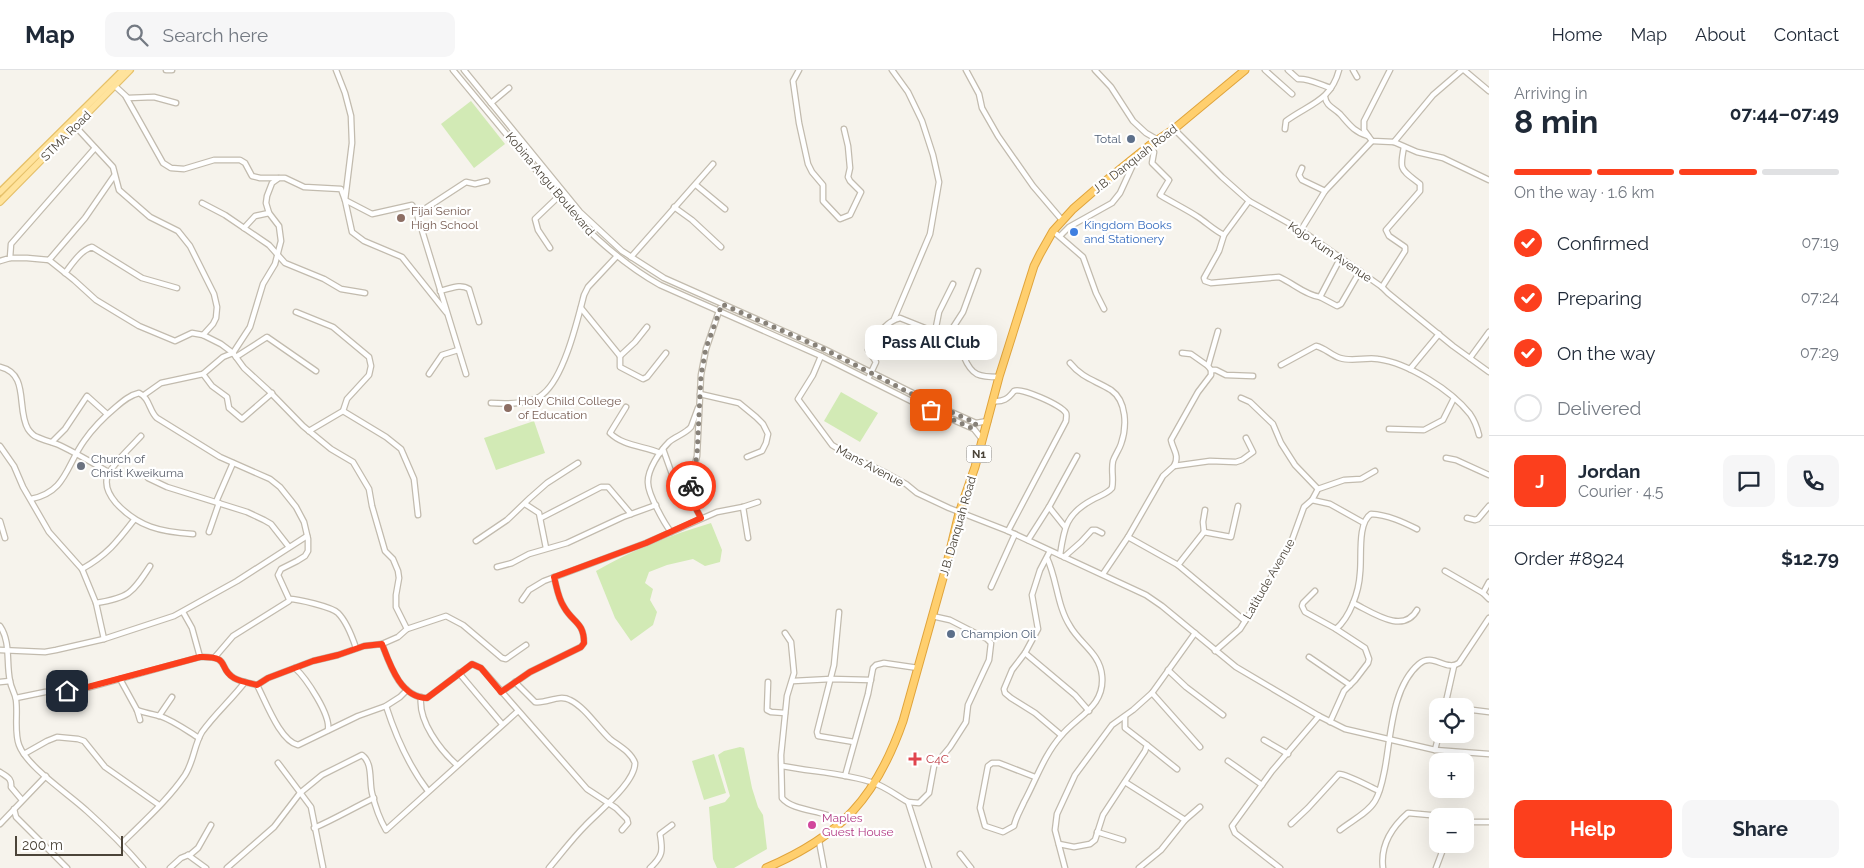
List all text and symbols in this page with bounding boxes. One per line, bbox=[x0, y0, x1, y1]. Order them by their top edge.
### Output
search box bbox=[105, 12, 455, 57]
text: Map bbox=[25, 20, 75, 49]
icon: search bbox=[123, 21, 151, 49]
text: Search here bbox=[163, 24, 268, 46]
text: Home bbox=[1551, 24, 1602, 45]
text: Map bbox=[1630, 24, 1667, 45]
text: About bbox=[1695, 24, 1746, 45]
text: Contact bbox=[1774, 24, 1839, 45]
text: Arriving in bbox=[1514, 84, 1588, 103]
text: 07:44–07:49 bbox=[1730, 102, 1839, 124]
text: 8 min bbox=[1514, 103, 1598, 140]
street label: STMA Road bbox=[38, 108, 94, 164]
street label: J.B. Danquah Road bbox=[1090, 122, 1180, 196]
street label: Kobina Angu Boulevard bbox=[503, 130, 597, 238]
place label: Total bbox=[1094, 132, 1122, 146]
marker: Total bbox=[1125, 133, 1137, 145]
text: On the way · 1.6 km bbox=[1514, 183, 1655, 202]
place label: Fijai Senior High School bbox=[411, 204, 479, 232]
marker: Fijai Senior High School bbox=[395, 212, 407, 224]
place label: Kingdom Books and Stationery bbox=[1084, 218, 1172, 246]
street label: Kojo Kum Avenue bbox=[1286, 219, 1374, 285]
marker: Kingdom Books and Stationery bbox=[1068, 226, 1080, 238]
icon: check bbox=[1514, 229, 1542, 257]
text: Confirmed bbox=[1557, 232, 1649, 254]
text: 07:19 bbox=[1802, 233, 1839, 252]
icon: check bbox=[1514, 284, 1542, 312]
text: Preparing bbox=[1557, 287, 1642, 309]
text: 07:24 bbox=[1801, 288, 1839, 307]
callout: Pass All Club bbox=[865, 325, 997, 360]
text: Pass All Club bbox=[882, 333, 980, 352]
icon: check bbox=[1514, 339, 1542, 367]
text: On the way bbox=[1557, 342, 1656, 364]
text: 07:29 bbox=[1800, 343, 1839, 362]
pin bbox=[910, 389, 952, 431]
place label: Holy Child College of Education bbox=[518, 394, 621, 422]
icon: bag bbox=[917, 396, 945, 424]
text: Delivered bbox=[1557, 397, 1641, 419]
marker: Holy Child College of Education bbox=[502, 402, 514, 414]
street label: Mans Avenue bbox=[834, 442, 906, 490]
road number: N1 bbox=[966, 446, 992, 462]
place label: Church of Christ Kweikuma bbox=[91, 452, 183, 480]
button: chat bbox=[1723, 455, 1775, 507]
button: phone bbox=[1787, 455, 1839, 507]
marker: Church of Christ Kweikuma bbox=[75, 460, 87, 472]
text: Jordan bbox=[1578, 460, 1641, 482]
courier bbox=[666, 461, 716, 511]
text: J bbox=[1535, 470, 1545, 492]
icon: bike bbox=[677, 472, 705, 500]
street label: J.B. Danquah Road bbox=[937, 474, 979, 578]
text: Courier · 4.5 bbox=[1578, 482, 1663, 501]
street label: Latitude Avenue bbox=[1240, 536, 1298, 622]
text: Order #8924 bbox=[1514, 547, 1624, 569]
text: $12.79 bbox=[1781, 547, 1839, 569]
place label: Champion Oil bbox=[961, 627, 1037, 641]
marker: Champion Oil bbox=[945, 628, 957, 640]
pin bbox=[46, 670, 88, 712]
icon: home bbox=[53, 677, 81, 705]
map controls bbox=[1429, 698, 1474, 853]
button: locate bbox=[1429, 698, 1474, 743]
marker: C4C bbox=[908, 752, 922, 766]
place label: C4C bbox=[926, 752, 949, 766]
button: + bbox=[1429, 753, 1474, 798]
button: Help bbox=[1514, 800, 1672, 858]
button: Share bbox=[1682, 800, 1839, 858]
button: − bbox=[1429, 808, 1474, 853]
place label: Maples Guest House bbox=[822, 811, 894, 839]
marker: Maples Guest House bbox=[806, 819, 818, 831]
scale bar bbox=[15, 833, 122, 856]
text: 200 m bbox=[22, 837, 63, 853]

